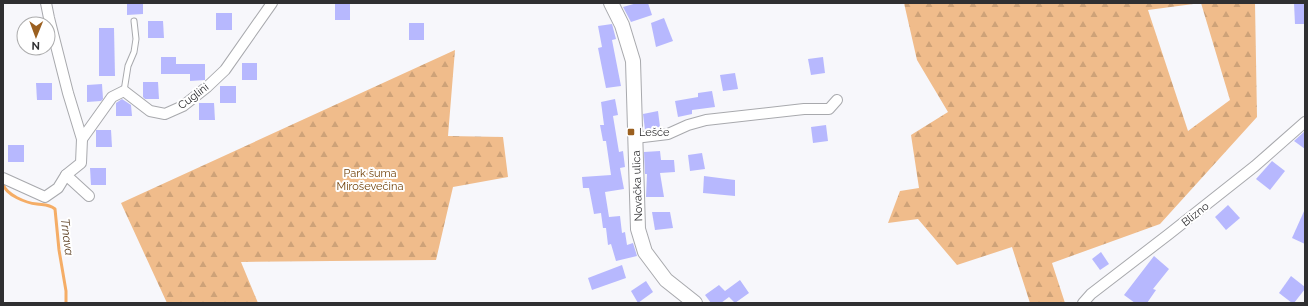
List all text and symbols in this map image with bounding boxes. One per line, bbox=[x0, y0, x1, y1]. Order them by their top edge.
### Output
north arrow bbox=[16, 16, 56, 56]
text: N bbox=[32, 39, 40, 52]
street label: Cuglini bbox=[175, 81, 211, 112]
place label: Lešće bbox=[639, 126, 670, 139]
marker: Lešće bbox=[626, 127, 636, 137]
street label: Novačka ulica bbox=[630, 150, 645, 222]
park label: Park šuma Miroševečina bbox=[337, 167, 403, 193]
street label: Blizno bbox=[1179, 199, 1212, 229]
water label: Trnava bbox=[58, 218, 76, 256]

